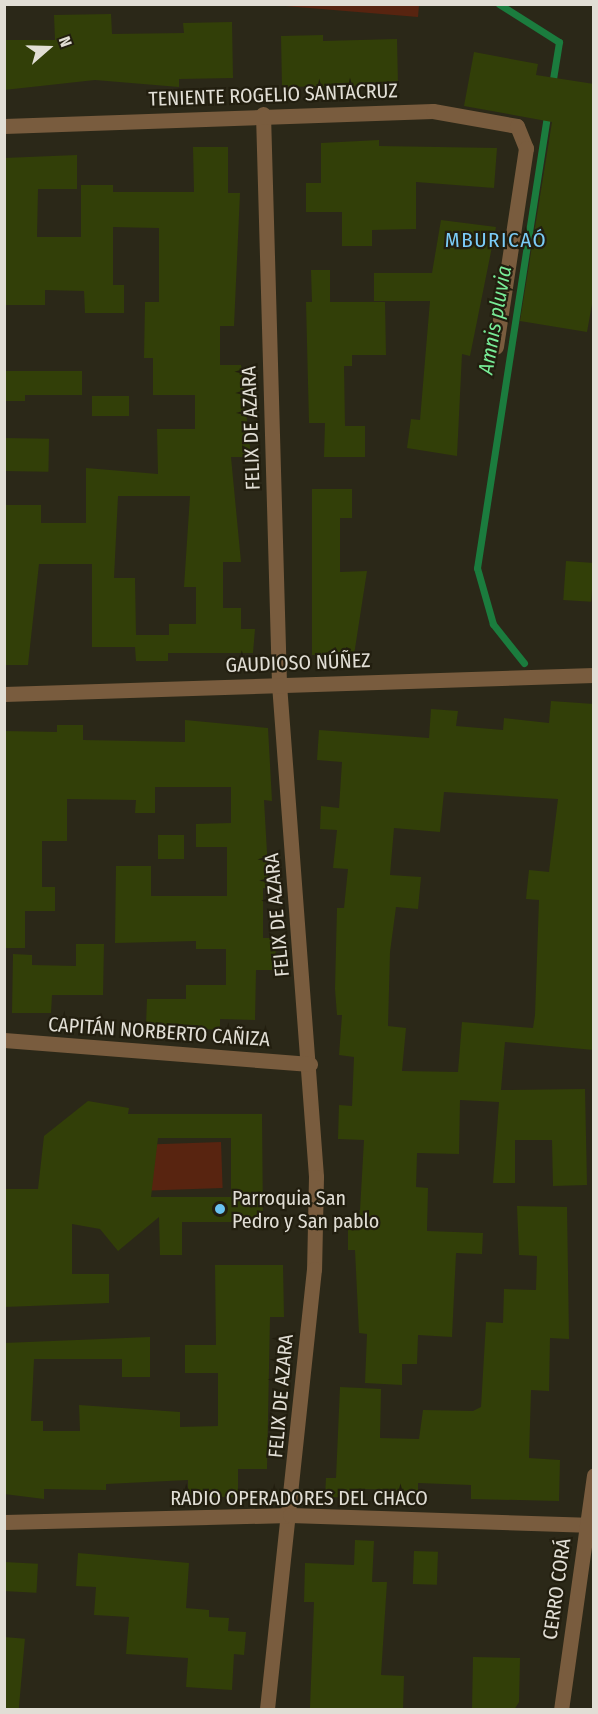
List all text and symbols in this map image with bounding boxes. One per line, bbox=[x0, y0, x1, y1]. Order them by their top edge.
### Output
north arrow bbox=[18, 18, 78, 78]
text: N bbox=[55, 34, 76, 49]
street label: TENIENTE ROGELIO SANTACRUZ bbox=[148, 79, 398, 111]
district label: MBURICAÓ bbox=[445, 227, 547, 253]
water label: Amnis pluvia bbox=[473, 264, 517, 376]
street label: FELIX DE AZARA bbox=[237, 365, 265, 491]
street label: GAUDIOSO NÚÑEZ bbox=[225, 648, 371, 678]
street label: FELIX DE AZARA bbox=[260, 852, 294, 978]
street label: CAPITÁN NORBERTO CAÑIZA bbox=[47, 1012, 271, 1052]
place label: Parroquia San Pedro y San pablo bbox=[232, 1186, 379, 1233]
marker: Parroquia San Pedro y San pablo bbox=[213, 1202, 227, 1216]
street label: FELIX DE AZARA bbox=[264, 1333, 298, 1459]
street label: RADIO OPERADORES DEL CHACO bbox=[170, 1486, 428, 1510]
street label: CERRO CORÁ bbox=[538, 1537, 576, 1641]

